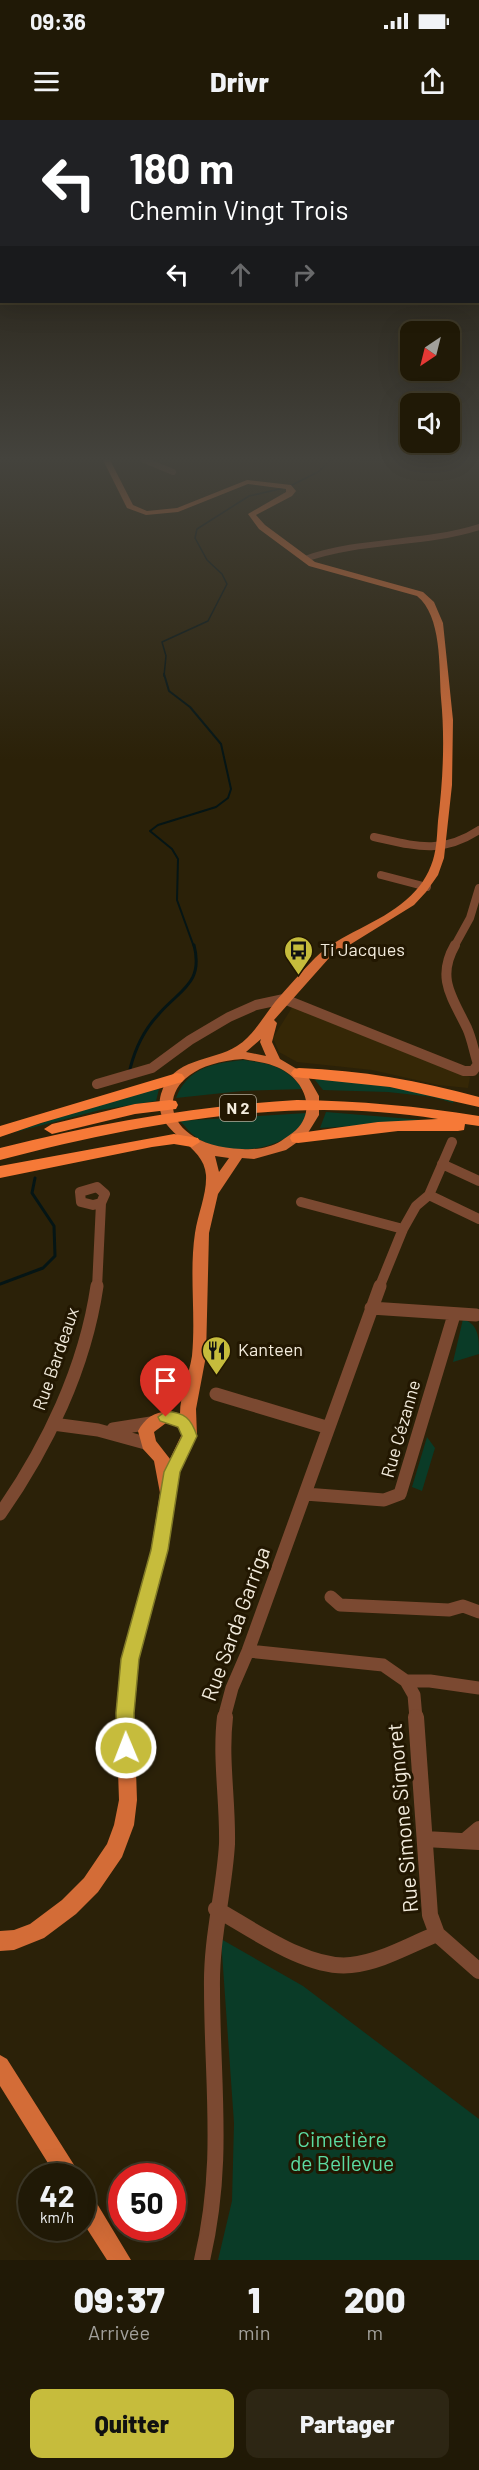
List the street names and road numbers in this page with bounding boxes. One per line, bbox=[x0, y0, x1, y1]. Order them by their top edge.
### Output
road number: N 2 bbox=[220, 1095, 256, 1121]
street label: Rue Bardeaux bbox=[27, 1304, 83, 1413]
street label: Rue Cézanne bbox=[376, 1377, 424, 1480]
street label: Rue Sarda Garriga bbox=[195, 1543, 274, 1704]
street label: Rue Simone Signoret bbox=[381, 1722, 422, 1914]

